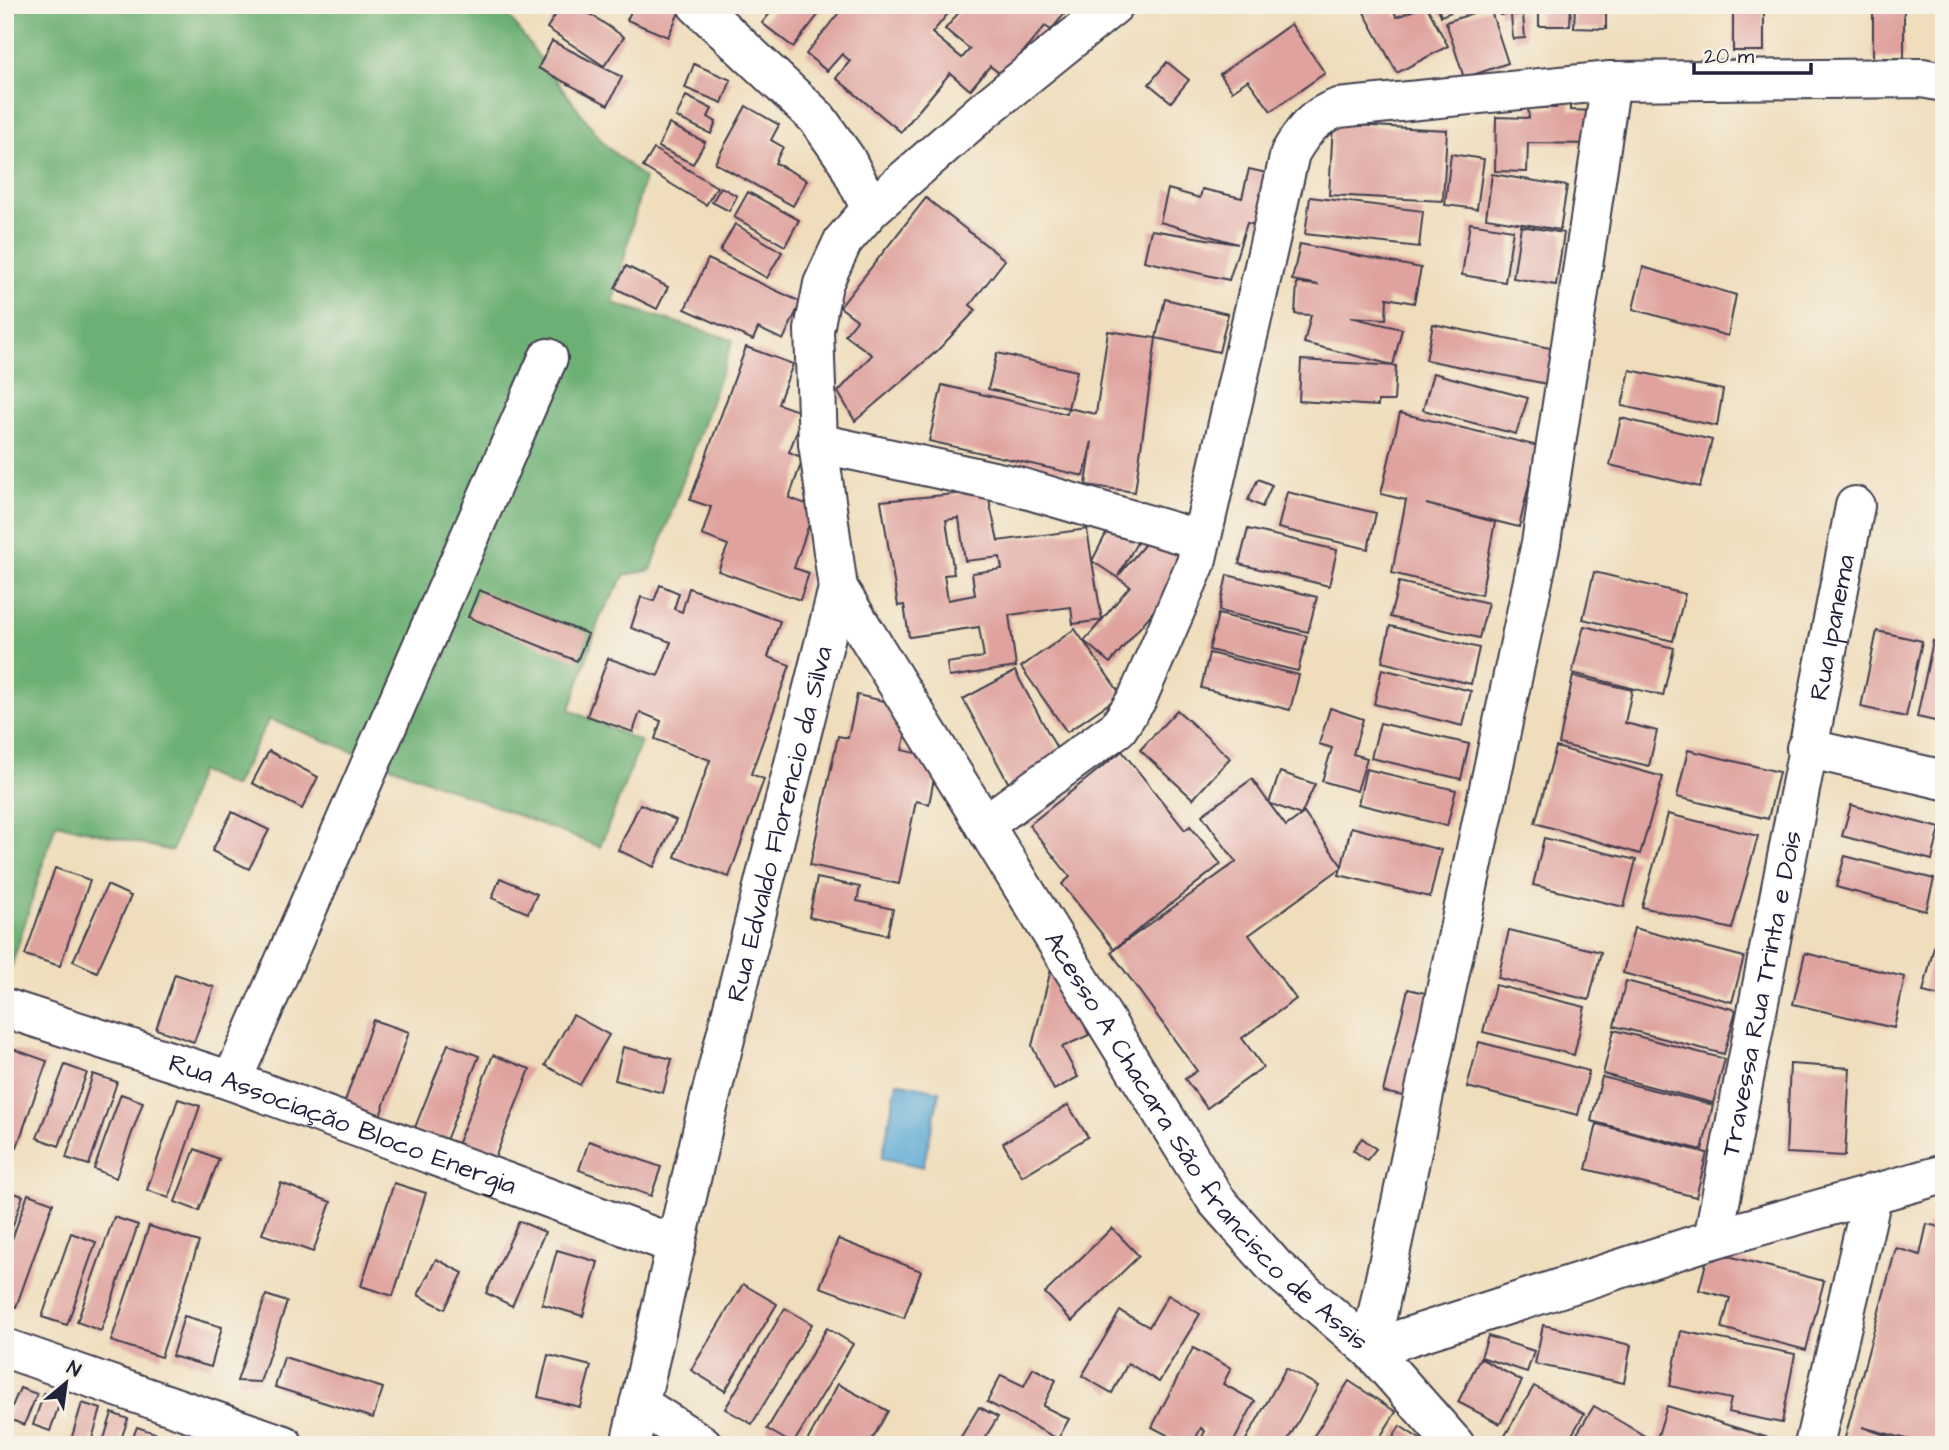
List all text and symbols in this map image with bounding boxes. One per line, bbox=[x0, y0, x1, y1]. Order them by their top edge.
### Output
scale bar bbox=[1694, 32, 1811, 76]
text: 20 m bbox=[1704, 42, 1755, 71]
street label: Rua Ipanema bbox=[1801, 552, 1864, 703]
street label: Rua Edvaldo Florencio da Silva bbox=[718, 642, 842, 1005]
street label: Travessa Rua Trinta e Dois bbox=[1712, 828, 1811, 1160]
street label: Acesso A Chacara São francisco de Assis bbox=[1035, 925, 1376, 1359]
street label: Rua Associação Bloco Energia bbox=[164, 1045, 521, 1204]
north arrow bbox=[32, 1348, 102, 1418]
text: N bbox=[62, 1355, 85, 1384]

